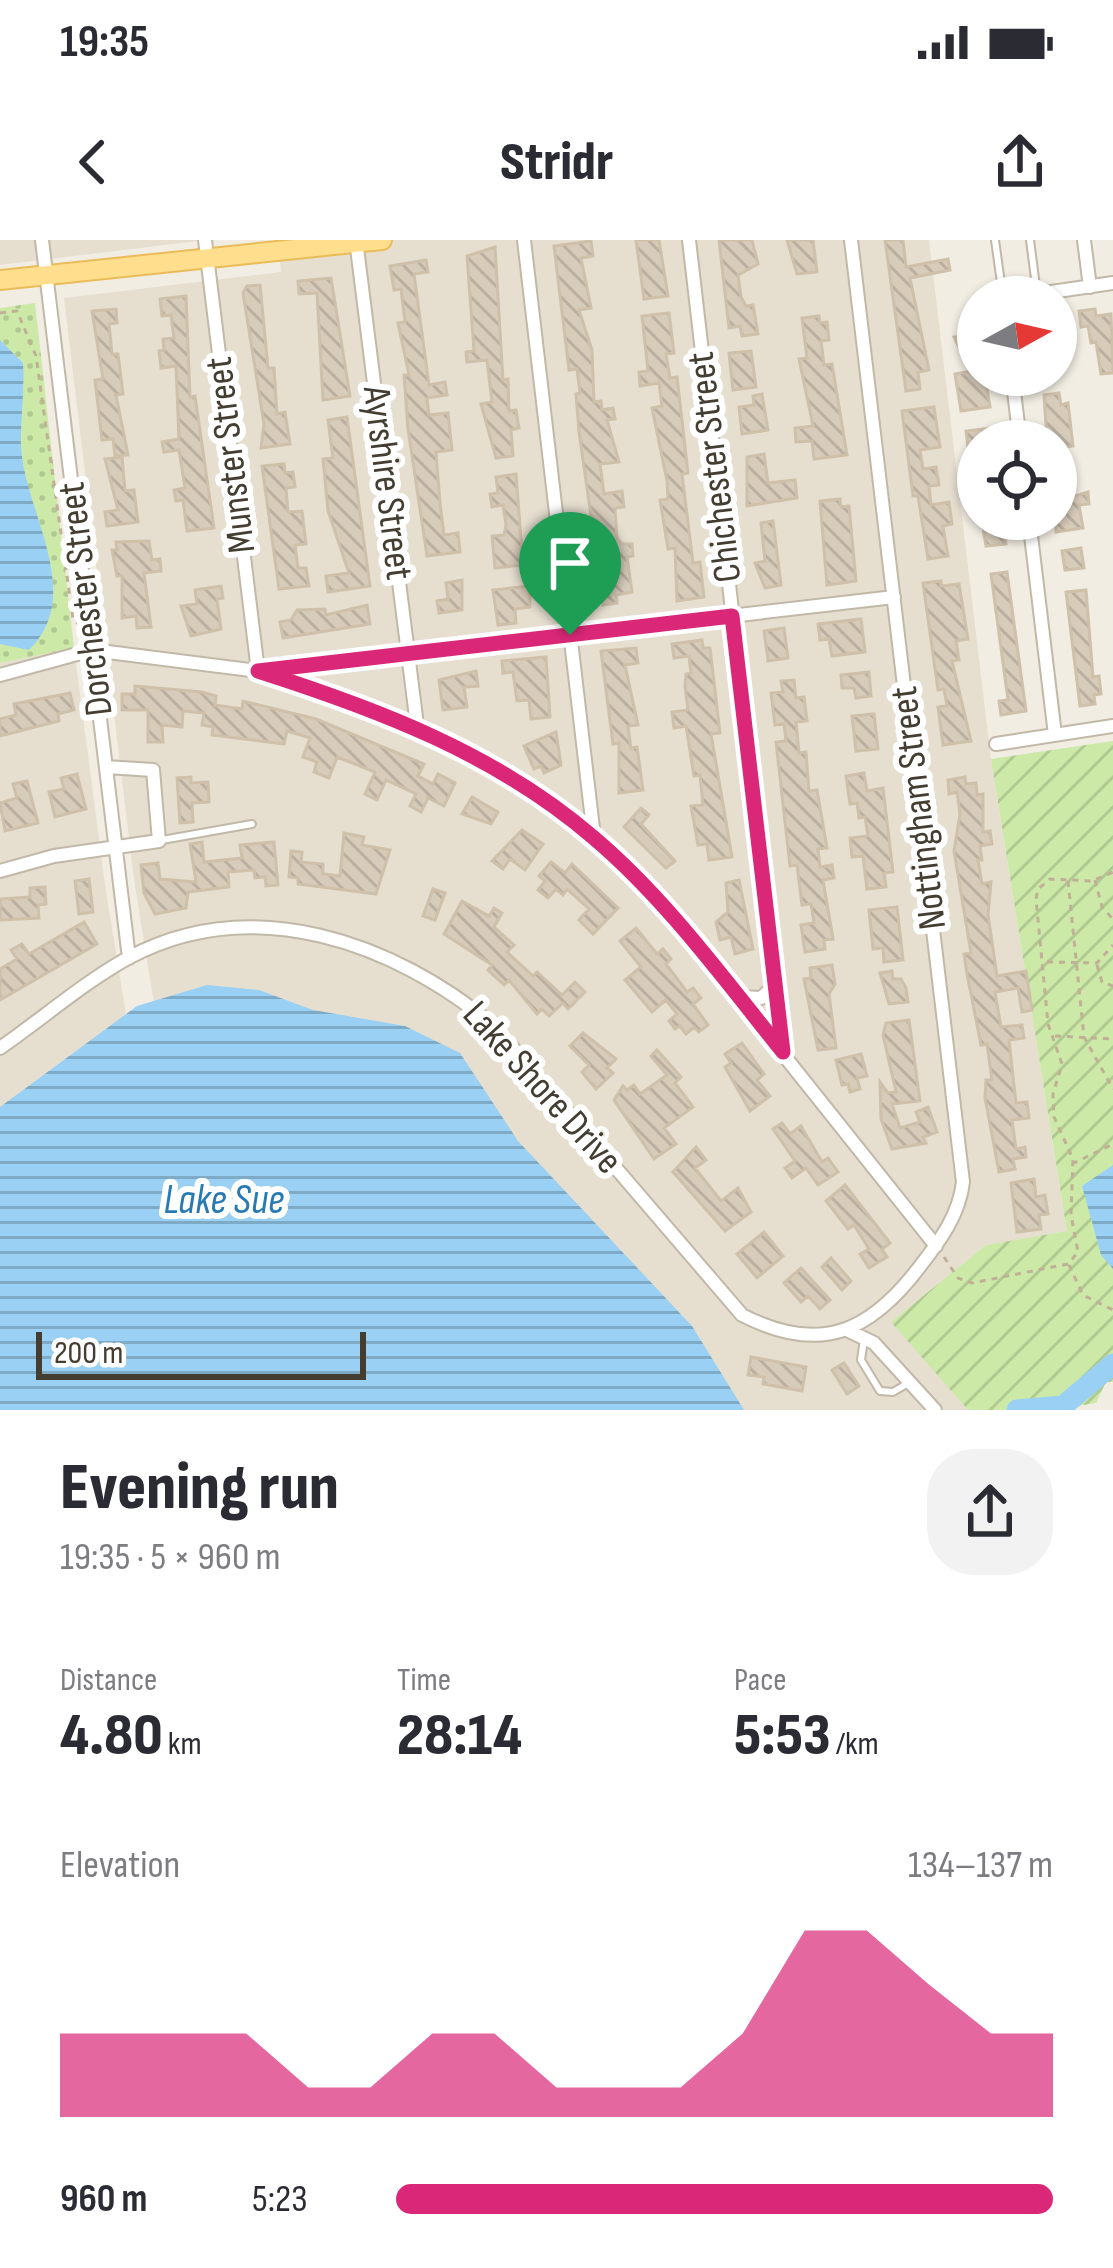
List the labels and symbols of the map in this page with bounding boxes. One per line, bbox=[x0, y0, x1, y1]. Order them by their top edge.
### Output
north arrow bbox=[957, 276, 1077, 396]
street label: Chichester Street bbox=[678, 349, 752, 585]
street label: Munster Street bbox=[196, 354, 266, 556]
street label: Ayrshire Street bbox=[352, 383, 422, 582]
street label: Dorchester Street bbox=[48, 480, 124, 718]
pin bbox=[519, 512, 621, 635]
street label: Nottingham Street bbox=[881, 684, 957, 932]
street label: Lake Shore Drive bbox=[452, 992, 632, 1184]
water label: Lake Sue bbox=[164, 1175, 284, 1226]
scale bar bbox=[36, 1326, 366, 1379]

